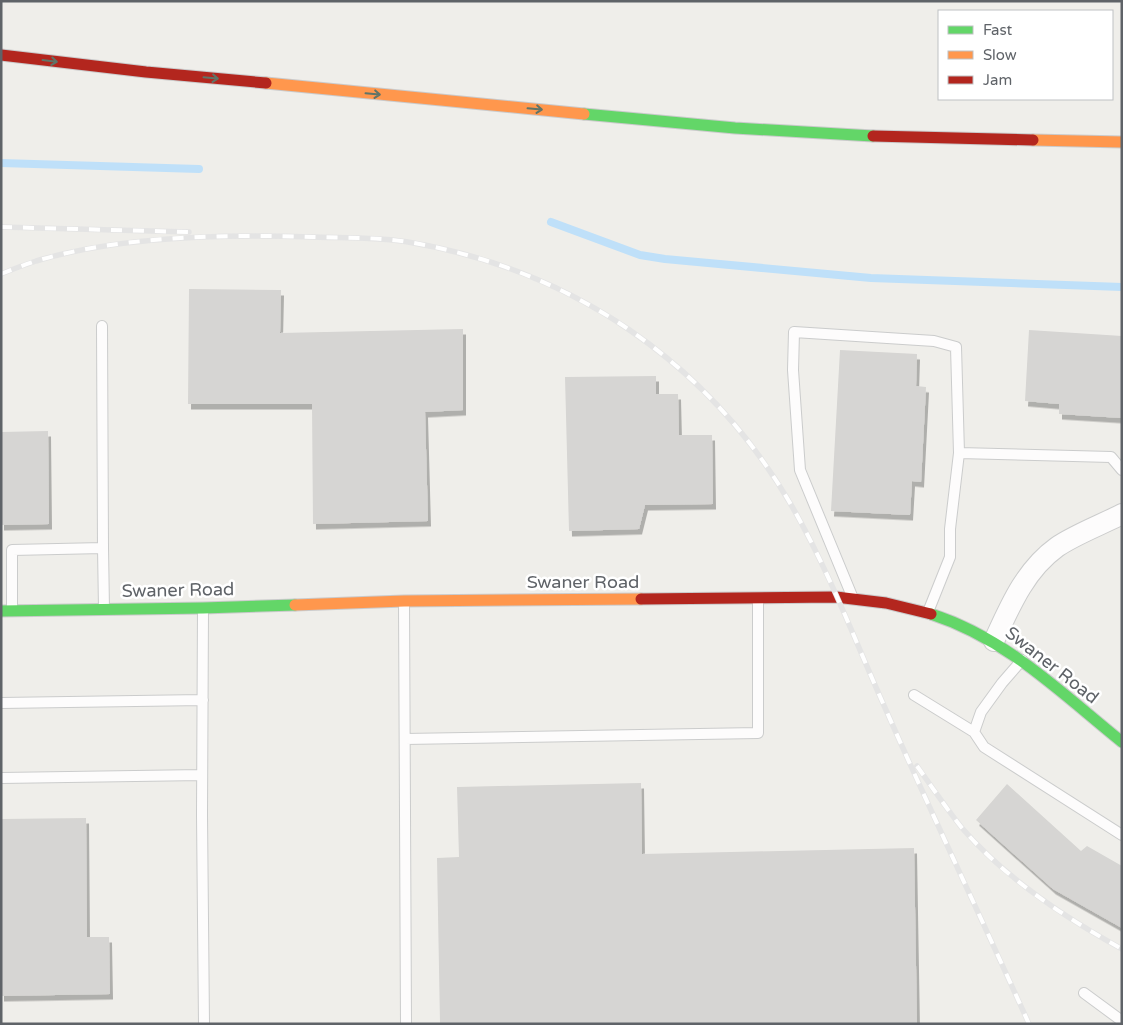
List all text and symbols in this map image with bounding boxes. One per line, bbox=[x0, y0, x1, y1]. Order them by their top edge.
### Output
legend bbox=[938, 10, 1113, 100]
text: Fast bbox=[983, 21, 1013, 39]
text: Slow bbox=[983, 46, 1017, 64]
one-way arrow bbox=[41, 56, 57, 66]
text: Jam bbox=[983, 71, 1012, 89]
one-way arrow bbox=[203, 74, 219, 83]
one-way arrow bbox=[365, 89, 381, 98]
one-way arrow bbox=[526, 104, 542, 114]
street label: Swaner Road bbox=[527, 571, 639, 593]
street label: Swaner Road bbox=[121, 578, 235, 602]
street label: Swaner Road bbox=[1001, 622, 1103, 708]

